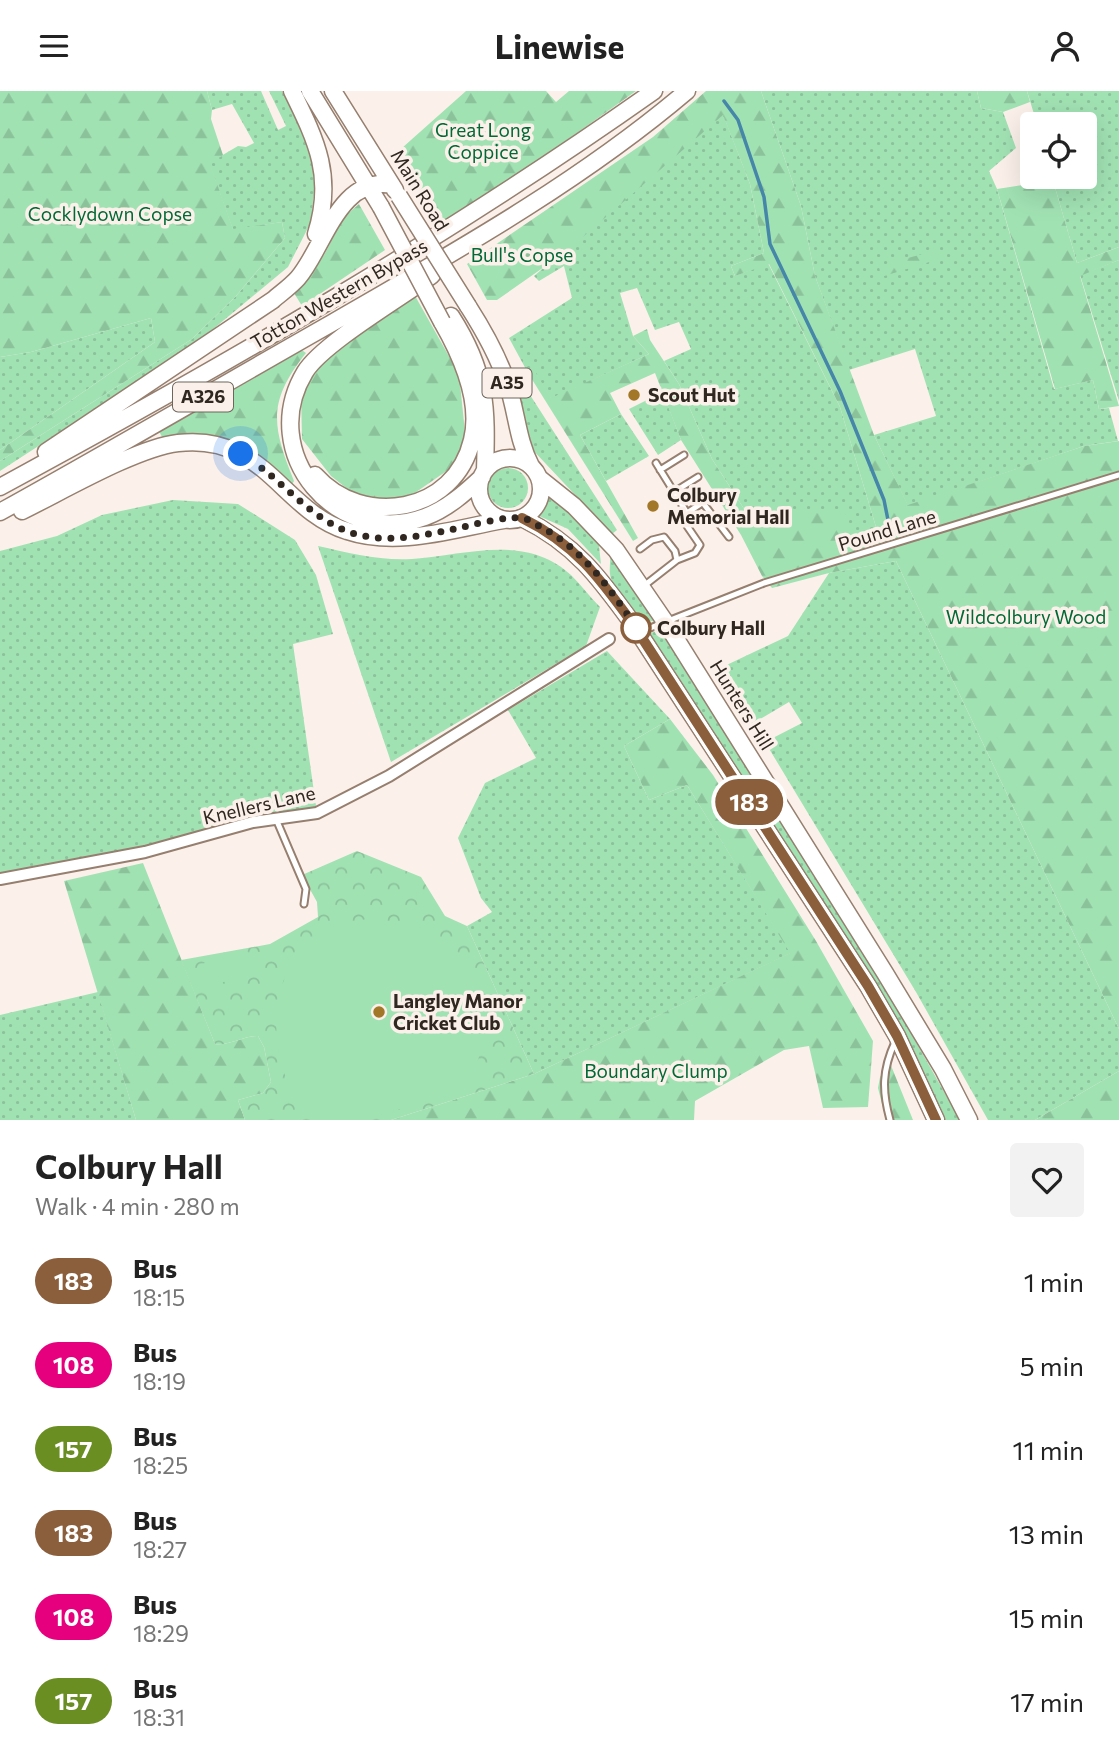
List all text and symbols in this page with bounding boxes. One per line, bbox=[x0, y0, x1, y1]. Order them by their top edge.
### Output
text: Linewise bbox=[495, 26, 624, 66]
icon: menu bbox=[35, 27, 73, 65]
icon: person bbox=[1046, 27, 1084, 65]
map controls bbox=[1020, 112, 1097, 189]
button: locate bbox=[1020, 112, 1097, 189]
park label: Great Long Coppice bbox=[435, 118, 531, 163]
street label: Main Road bbox=[386, 145, 454, 235]
park label: Cocklydown Copse bbox=[28, 202, 192, 225]
street label: Totton Western Bypass bbox=[246, 234, 431, 354]
park label: Bull's Copse bbox=[471, 243, 573, 266]
road number: A35 bbox=[482, 369, 532, 397]
road number: A326 bbox=[173, 383, 233, 411]
place label: Scout Hut bbox=[648, 383, 736, 406]
marker: Scout Hut bbox=[626, 387, 642, 403]
your location bbox=[223, 436, 258, 471]
place label: Colbury Memorial Hall bbox=[667, 483, 790, 528]
marker: Colbury Memorial Hall bbox=[645, 498, 661, 514]
street label: Pound Lane bbox=[835, 504, 938, 555]
park label: Wildcolbury Wood bbox=[946, 605, 1106, 628]
marker: Colbury Hall bbox=[621, 613, 651, 643]
place label: Colbury Hall bbox=[657, 616, 765, 639]
street label: Hunters Hill bbox=[706, 655, 779, 754]
line badge: 183 bbox=[709, 779, 789, 825]
street label: Knellers Lane bbox=[200, 780, 317, 829]
text: 183 bbox=[729, 787, 769, 816]
place label: Langley Manor Cricket Club bbox=[393, 989, 523, 1034]
marker: Langley Manor Cricket Club bbox=[371, 1004, 387, 1020]
park label: Boundary Clump bbox=[584, 1059, 728, 1082]
button: heart bbox=[1010, 1143, 1084, 1217]
text: Colbury Hall bbox=[35, 1145, 223, 1186]
text: Walk · 4 min · 280 m bbox=[35, 1192, 240, 1220]
text: Bus bbox=[133, 1252, 177, 1283]
text: 183 bbox=[54, 1266, 93, 1295]
text: 1 min bbox=[1024, 1266, 1084, 1297]
text: 18:15 bbox=[133, 1283, 185, 1311]
text: Bus bbox=[133, 1336, 177, 1367]
text: 108 bbox=[53, 1350, 94, 1379]
text: 5 min bbox=[1020, 1350, 1084, 1381]
text: 18:19 bbox=[133, 1367, 186, 1395]
text: Bus bbox=[133, 1420, 177, 1451]
text: 157 bbox=[54, 1434, 93, 1463]
text: 11 min bbox=[1013, 1434, 1084, 1465]
text: 18:25 bbox=[133, 1451, 188, 1479]
text: Bus bbox=[133, 1504, 177, 1535]
text: 183 bbox=[54, 1518, 93, 1547]
text: 13 min bbox=[1009, 1518, 1084, 1549]
text: 18:27 bbox=[133, 1535, 187, 1563]
text: Bus bbox=[133, 1588, 177, 1619]
text: 108 bbox=[53, 1602, 94, 1631]
text: 15 min bbox=[1009, 1602, 1084, 1633]
text: 18:29 bbox=[133, 1619, 189, 1647]
text: Bus bbox=[133, 1672, 177, 1703]
text: 157 bbox=[54, 1686, 93, 1715]
text: 17 min bbox=[1010, 1686, 1084, 1717]
text: 18:31 bbox=[133, 1703, 185, 1731]

